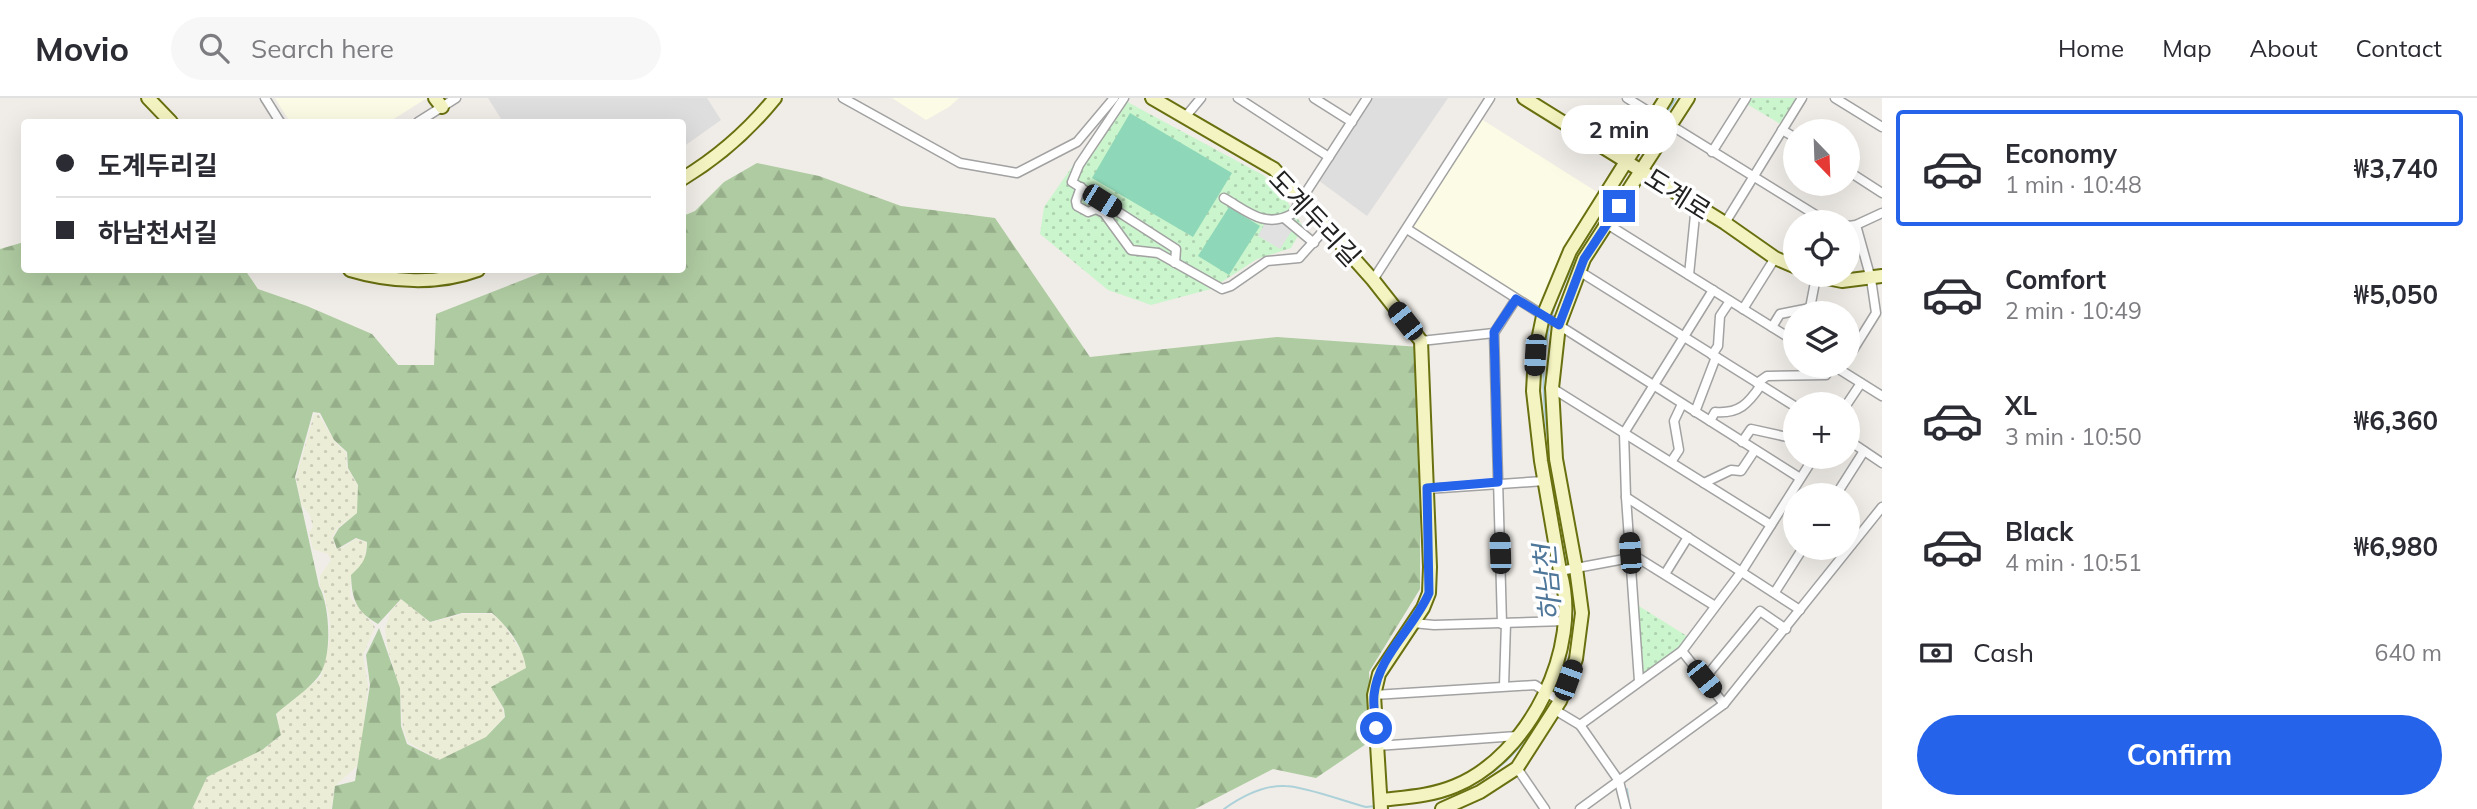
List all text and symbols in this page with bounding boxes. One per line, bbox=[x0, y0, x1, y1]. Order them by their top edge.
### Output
search box bbox=[171, 17, 661, 80]
text: Movio bbox=[35, 28, 129, 69]
icon: search bbox=[195, 29, 233, 67]
text: Search here bbox=[251, 32, 394, 65]
text: Home bbox=[2058, 33, 2124, 63]
text: Map bbox=[2162, 33, 2212, 63]
text: About bbox=[2250, 33, 2318, 63]
text: Contact bbox=[2356, 33, 2442, 63]
callout: 2 min bbox=[1561, 105, 1677, 154]
text: 2 min bbox=[1589, 115, 1649, 144]
north arrow bbox=[1783, 119, 1860, 196]
map controls bbox=[1783, 119, 1860, 560]
icon: car bbox=[1921, 137, 1984, 200]
text: Economy bbox=[2005, 137, 2117, 170]
text: 도계두리길 bbox=[98, 149, 218, 182]
text: ₩3,740 bbox=[2354, 152, 2438, 185]
street label: 도계로 bbox=[1639, 161, 1717, 227]
street label: 도계두리길 bbox=[1262, 163, 1368, 273]
text: 1 min · 10:48 bbox=[2005, 170, 2142, 199]
car bbox=[1079, 181, 1126, 221]
route end bbox=[1603, 190, 1635, 222]
button: locate bbox=[1783, 210, 1860, 287]
text: 하남천서길 bbox=[98, 216, 218, 249]
icon: car bbox=[1921, 263, 1984, 326]
text: Comfort bbox=[2005, 263, 2106, 296]
text: ₩5,050 bbox=[2354, 278, 2438, 311]
text: 2 min · 10:49 bbox=[2005, 296, 2142, 325]
car bbox=[1384, 298, 1427, 344]
button: layers bbox=[1783, 301, 1860, 378]
car bbox=[1524, 333, 1547, 377]
icon: car bbox=[1921, 389, 1984, 452]
text: XL bbox=[2005, 389, 2037, 422]
button: + bbox=[1783, 392, 1860, 469]
text: ₩6,360 bbox=[2354, 404, 2438, 437]
text: 3 min · 10:50 bbox=[2005, 422, 2142, 451]
button: − bbox=[1783, 483, 1860, 560]
icon: car bbox=[1921, 515, 1984, 578]
text: Black bbox=[2005, 515, 2073, 548]
text: ₩6,980 bbox=[2354, 530, 2438, 563]
car bbox=[1619, 531, 1642, 575]
car bbox=[1489, 532, 1512, 574]
water label: 하남천 bbox=[1526, 540, 1568, 623]
text: 4 min · 10:51 bbox=[2005, 548, 2142, 577]
icon: cash bbox=[1917, 634, 1955, 672]
text: Cash bbox=[1973, 636, 2034, 669]
text: 640 m bbox=[2374, 638, 2442, 667]
car bbox=[1683, 656, 1726, 702]
car bbox=[1551, 657, 1586, 703]
route start bbox=[1360, 712, 1392, 744]
button: Confirm bbox=[1917, 715, 2442, 795]

